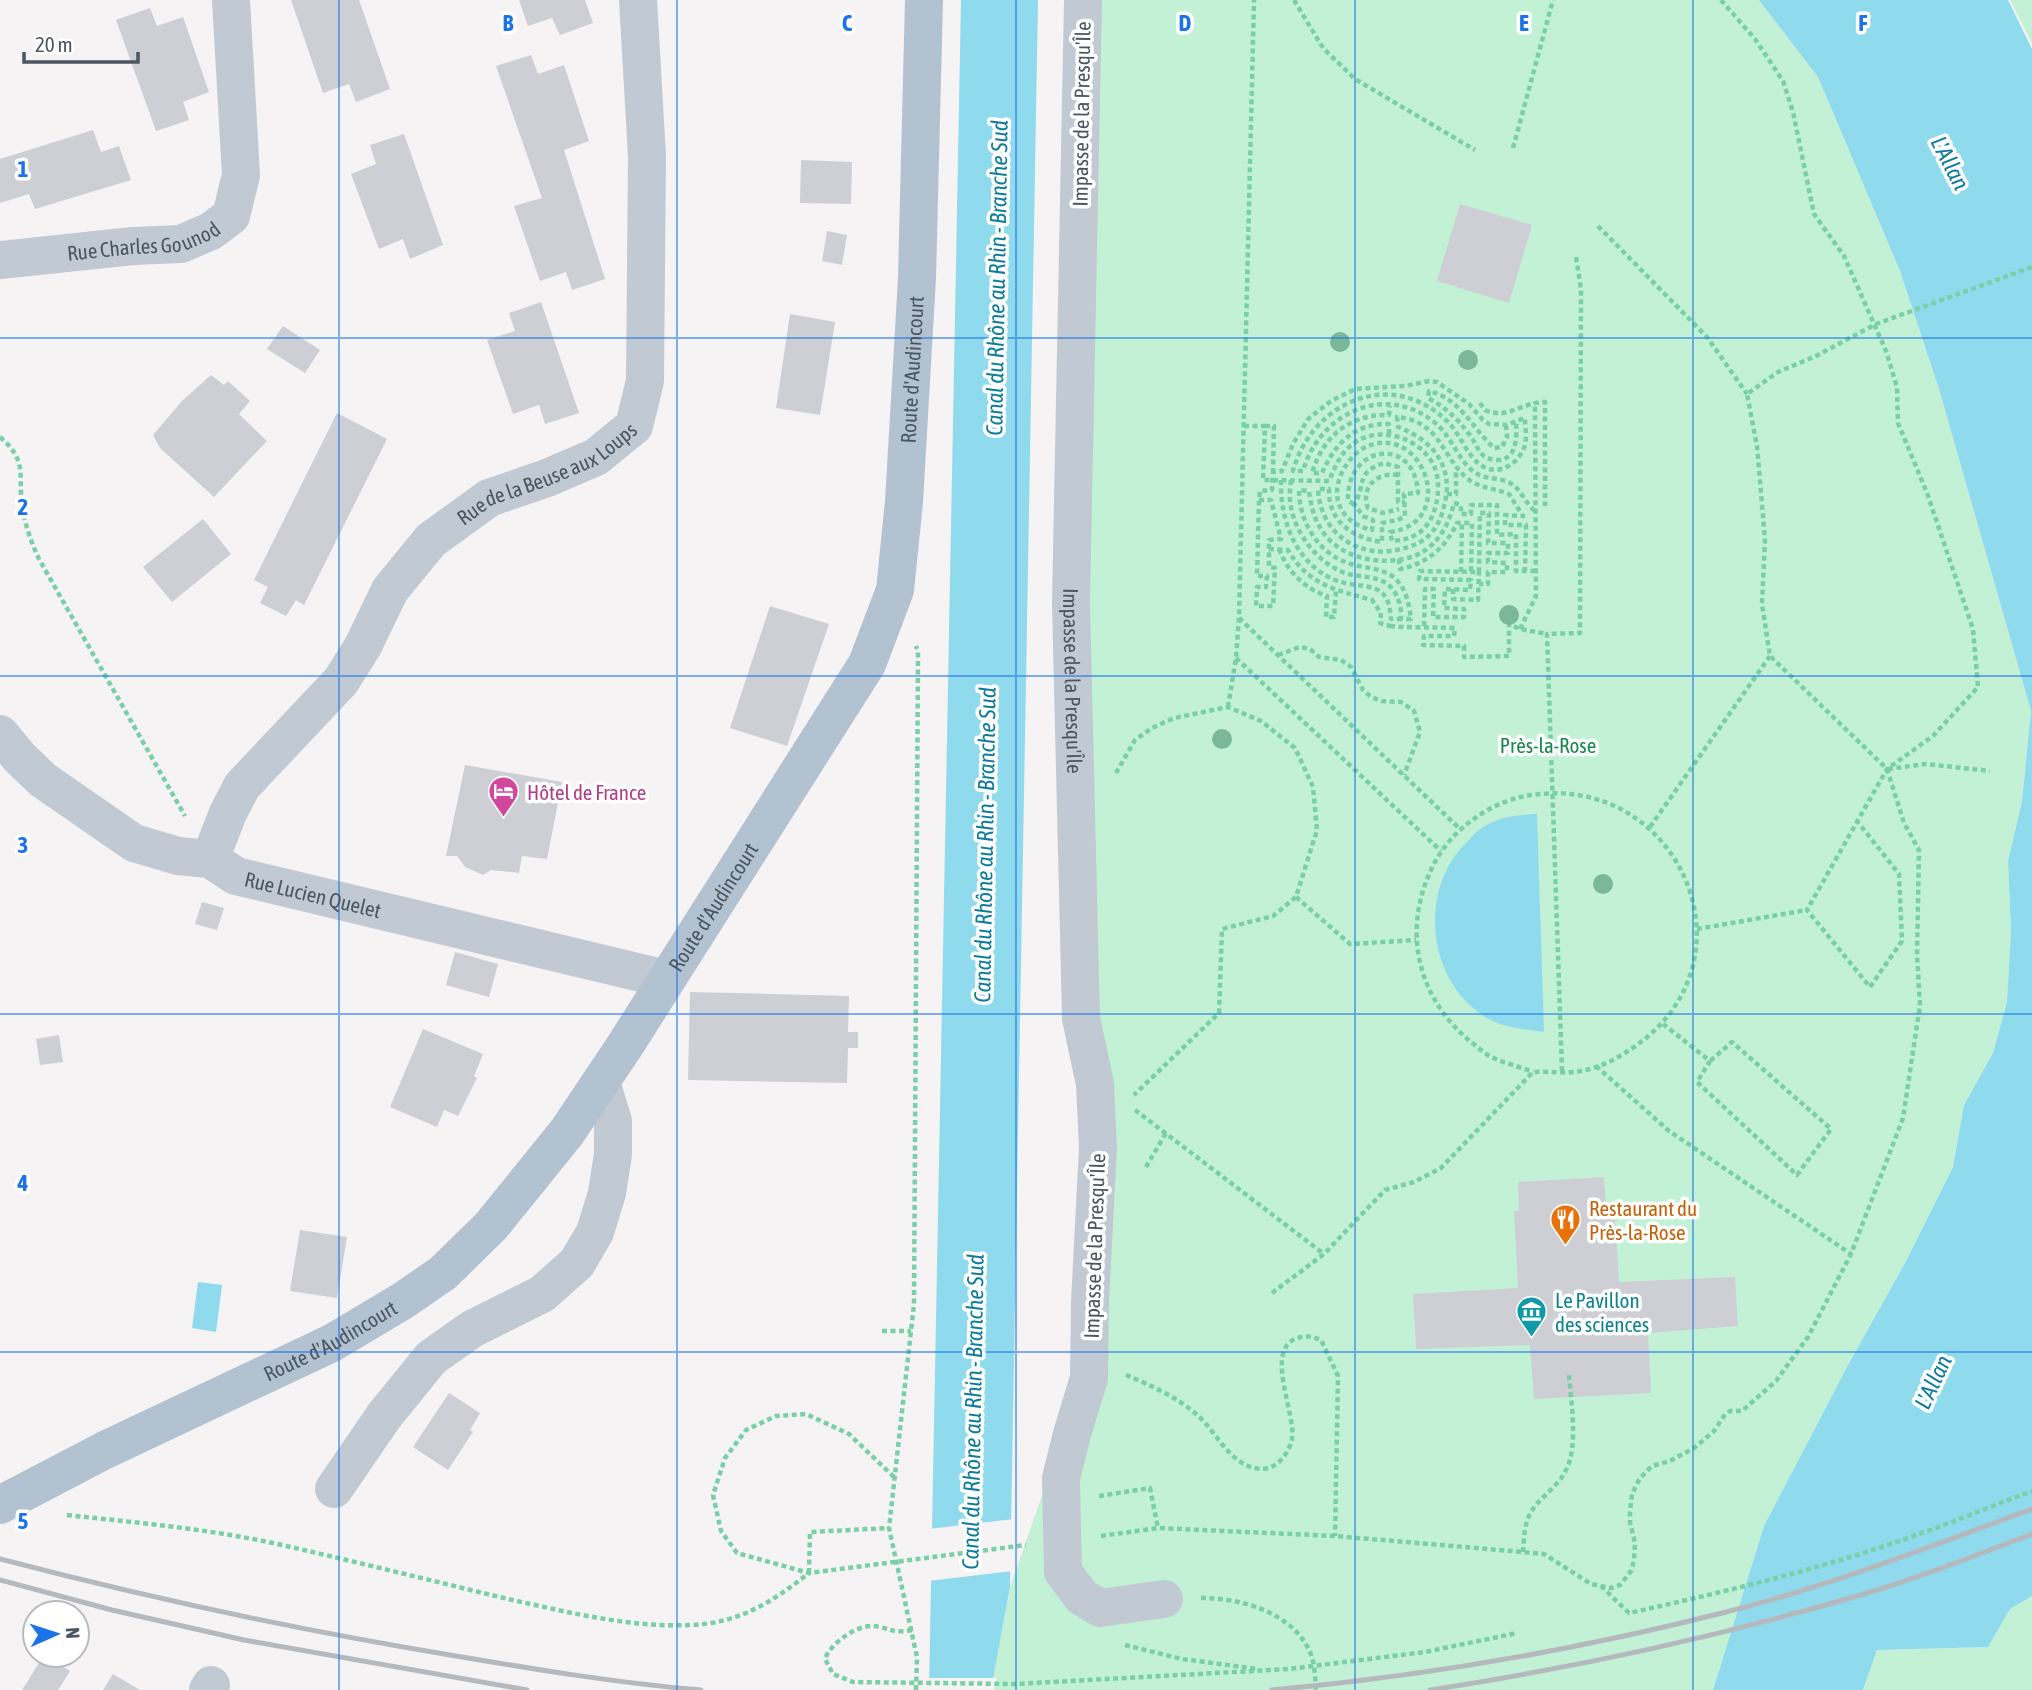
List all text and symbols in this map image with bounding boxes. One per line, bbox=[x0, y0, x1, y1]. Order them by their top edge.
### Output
text: B bbox=[503, 10, 514, 36]
text: C bbox=[842, 10, 853, 36]
text: D bbox=[1179, 10, 1192, 36]
text: E bbox=[1519, 10, 1529, 36]
text: F bbox=[1858, 10, 1868, 36]
scale bar bbox=[24, 21, 138, 65]
street label: Impasse de la Presqu'Île bbox=[1067, 21, 1095, 207]
text: 20 m bbox=[35, 32, 73, 56]
water label: Canal du Rhône au Rhin - Branche Sud bbox=[981, 120, 1013, 436]
water label: L'Allan bbox=[1926, 132, 1974, 194]
text: 1 bbox=[18, 156, 29, 182]
street label: Rue Charles Gounod bbox=[66, 217, 225, 265]
street label: Route d'Audincourt bbox=[895, 295, 928, 444]
street label: Rue de la Beuse aux Loups bbox=[452, 417, 641, 529]
text: 2 bbox=[18, 494, 28, 520]
street label: Impasse de la Presqu'Île bbox=[1059, 588, 1087, 774]
water label: Canal du Rhône au Rhin - Branche Sud bbox=[969, 687, 1001, 1003]
park label: Près-la-Rose bbox=[1500, 733, 1596, 757]
hotel icon: Hôtel de France bbox=[487, 775, 521, 819]
place label: Hôtel de France bbox=[527, 780, 646, 804]
text: 3 bbox=[18, 832, 28, 858]
street label: Route d'Audincourt bbox=[663, 838, 762, 976]
street label: Rue Lucien Quelet bbox=[242, 867, 384, 922]
street label: Impasse de la Presqu'Île bbox=[1079, 1153, 1109, 1339]
text: 4 bbox=[17, 1170, 29, 1196]
place label: Restaurant du Près-la-Rose bbox=[1589, 1196, 1697, 1244]
restaurant icon: Restaurant du Près-la-Rose bbox=[1549, 1203, 1583, 1247]
water label: Canal du Rhône au Rhin - Branche Sud bbox=[957, 1254, 989, 1570]
place label: Le Pavillon des sciences bbox=[1555, 1288, 1649, 1336]
street label: Route d'Audincourt bbox=[260, 1295, 401, 1386]
museum icon: Le Pavillon des sciences bbox=[1515, 1295, 1549, 1339]
water label: L'Allan bbox=[1909, 1351, 1957, 1413]
text: 5 bbox=[18, 1508, 29, 1534]
north arrow bbox=[21, 1599, 91, 1669]
text: N bbox=[62, 1627, 84, 1639]

